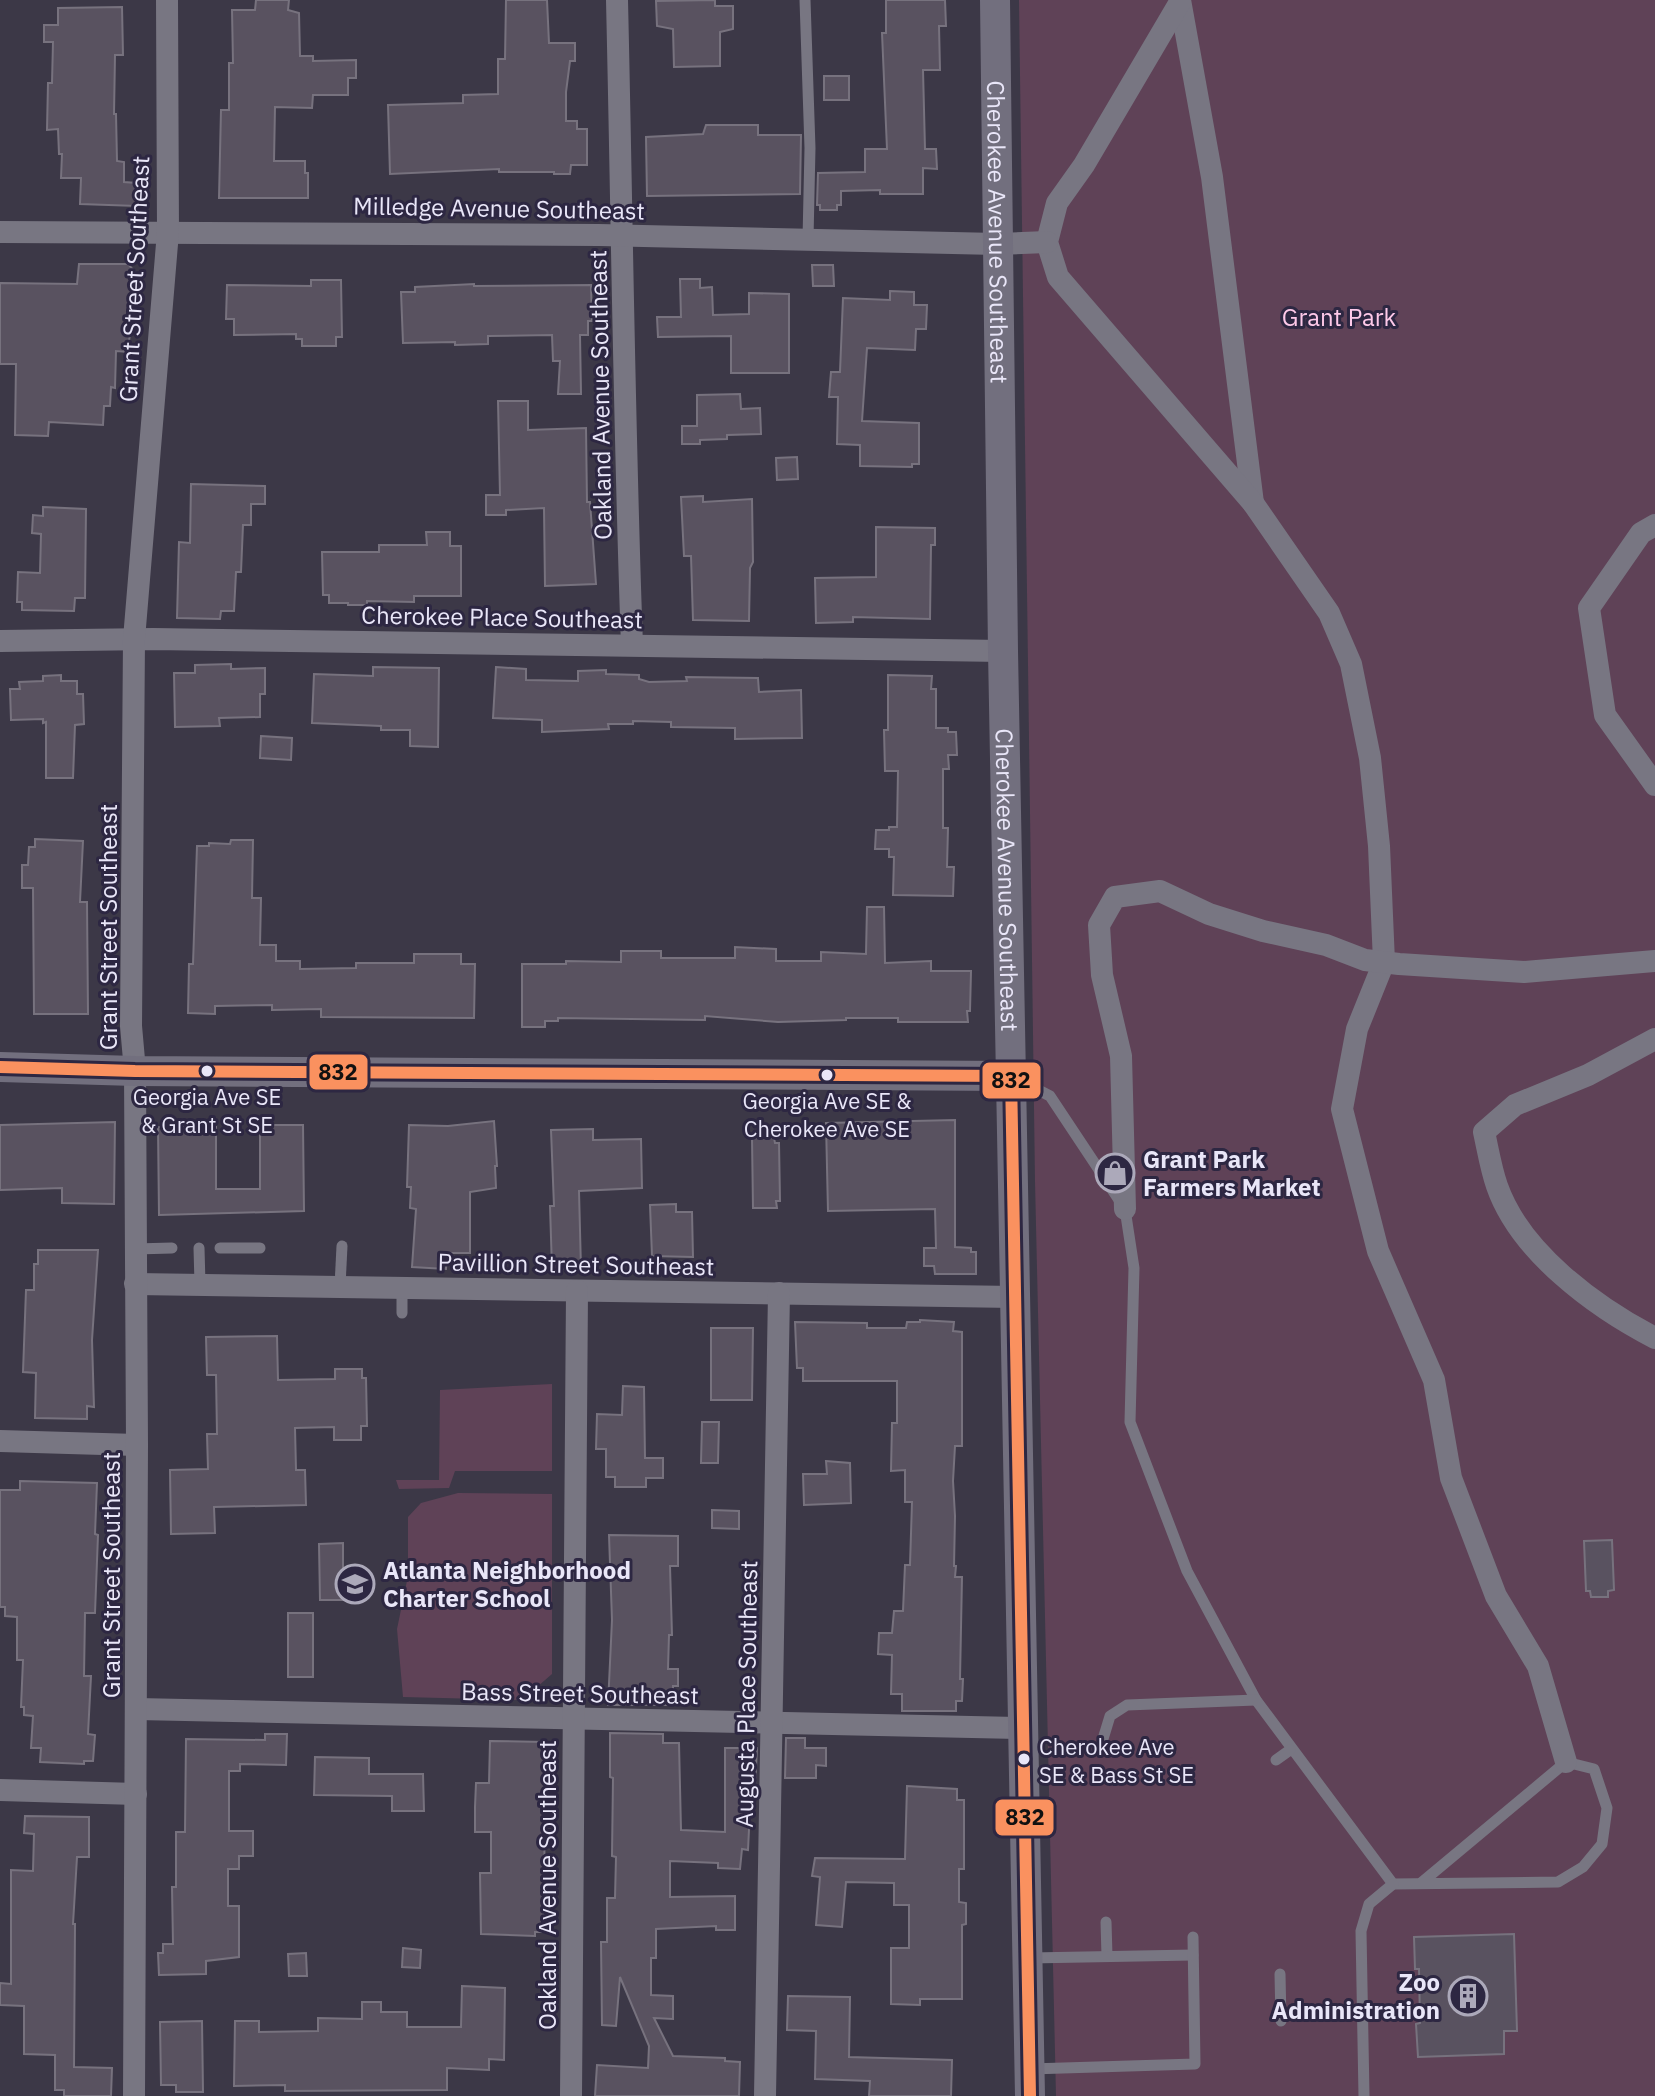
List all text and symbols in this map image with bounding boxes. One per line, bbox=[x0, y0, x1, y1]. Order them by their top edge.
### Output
street label: Cherokee Avenue Southeast bbox=[980, 80, 1016, 384]
street label: Grant Street Southeast bbox=[112, 155, 156, 403]
street label: Milledge Avenue Southeast bbox=[353, 189, 645, 227]
street label: Oakland Avenue Southeast bbox=[581, 250, 619, 540]
park label: Grant Park bbox=[1282, 301, 1397, 333]
street label: Cherokee Place Southeast bbox=[361, 599, 643, 635]
street label: Cherokee Avenue Southeast bbox=[988, 728, 1026, 1032]
street label: Grant Street Southeast bbox=[92, 804, 124, 1050]
line badge: 832 bbox=[308, 1053, 369, 1091]
text: 832 bbox=[318, 1057, 358, 1086]
line badge: 832 bbox=[981, 1061, 1042, 1100]
marker: Georgia Ave SE & Grant St SE bbox=[199, 1063, 215, 1079]
text: 832 bbox=[991, 1065, 1031, 1094]
marker: Georgia Ave SE & Cherokee Ave SE bbox=[819, 1067, 835, 1083]
place label: Georgia Ave SE & Grant St SE bbox=[133, 1082, 281, 1139]
place label: Georgia Ave SE & Cherokee Ave SE bbox=[743, 1086, 911, 1143]
place label: Grant Park Farmers Market bbox=[1143, 1143, 1321, 1203]
shop icon: Grant Park Farmers Market bbox=[1094, 1152, 1136, 1194]
street label: Pavillion Street Southeast bbox=[437, 1246, 715, 1282]
street label: Grant Street Southeast bbox=[95, 1452, 127, 1698]
place label: Atlanta Neighborhood Charter School bbox=[383, 1554, 631, 1614]
street label: Augusta Place Southeast bbox=[728, 1560, 764, 1828]
school or university icon: Atlanta Neighborhood Charter School bbox=[334, 1563, 376, 1605]
street label: Bass Street Southeast bbox=[461, 1675, 699, 1711]
place label: Cherokee Ave SE & Bass St SE bbox=[1039, 1732, 1194, 1789]
street label: Oakland Avenue Southeast bbox=[531, 1740, 563, 2030]
marker: Cherokee Ave SE & Bass St SE bbox=[1016, 1751, 1032, 1767]
line badge: 832 bbox=[994, 1798, 1055, 1837]
text: 832 bbox=[1005, 1802, 1045, 1831]
place label: Zoo Administration bbox=[1272, 1966, 1440, 2026]
building icon: Zoo Administration bbox=[1447, 1975, 1489, 2017]

